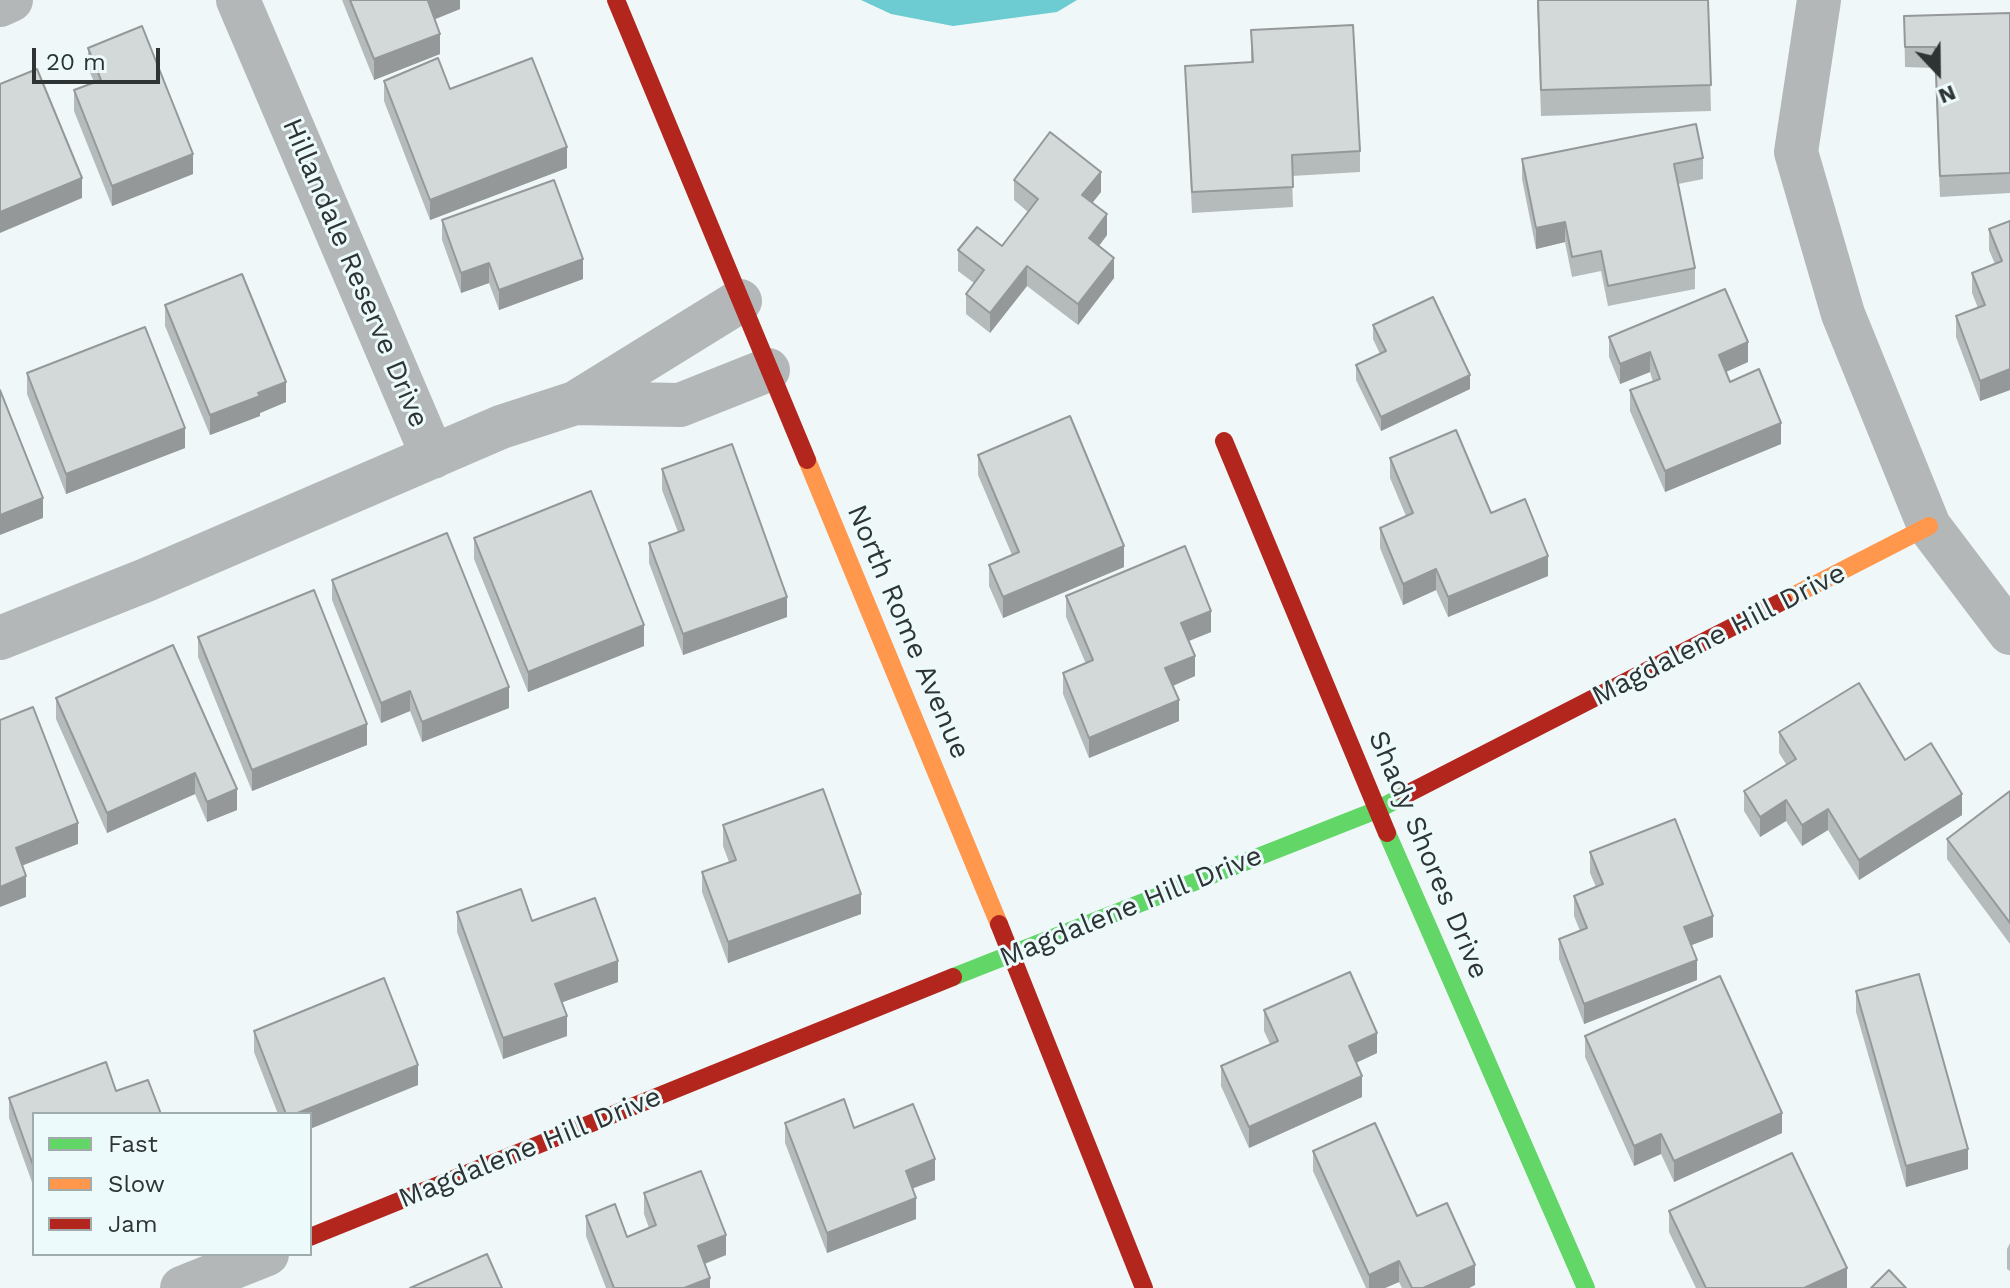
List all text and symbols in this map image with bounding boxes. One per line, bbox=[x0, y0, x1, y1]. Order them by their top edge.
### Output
scale bar bbox=[36, 32, 164, 82]
north arrow bbox=[1898, 32, 1978, 112]
text: 20 m bbox=[46, 48, 106, 76]
text: N bbox=[1935, 80, 1959, 109]
street label: Hillandale Reserve Drive bbox=[275, 113, 435, 433]
street label: North Rome Avenue bbox=[839, 500, 977, 764]
street label: Magdalene Hill Drive bbox=[1587, 556, 1851, 714]
street label: Shady Shores Drive bbox=[1361, 726, 1495, 984]
street label: Magdalene Hill Drive bbox=[995, 839, 1267, 975]
street label: Magdalene Hill Drive bbox=[394, 1080, 666, 1216]
legend bbox=[32, 1112, 312, 1256]
text: Fast bbox=[108, 1130, 158, 1158]
text: Slow bbox=[108, 1170, 165, 1198]
text: Jam bbox=[108, 1210, 158, 1238]

